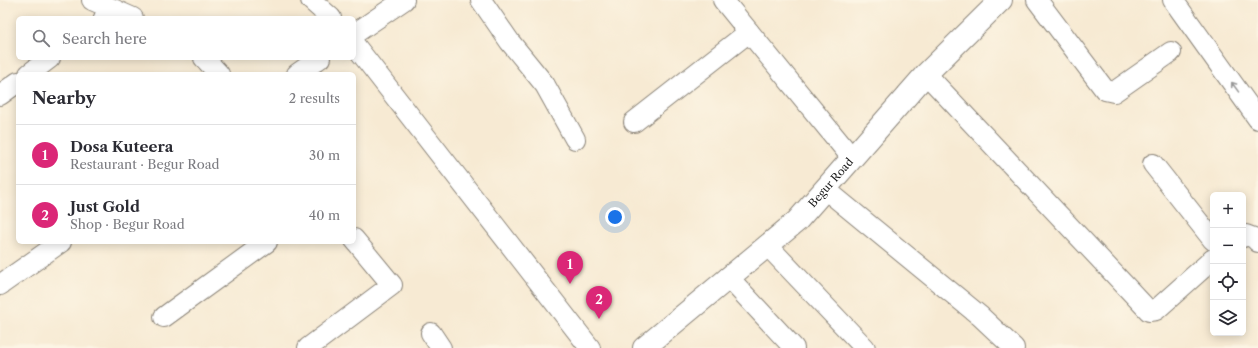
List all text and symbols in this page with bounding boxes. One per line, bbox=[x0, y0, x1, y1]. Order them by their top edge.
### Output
search box bbox=[16, 16, 356, 60]
icon: search bbox=[30, 27, 52, 49]
text: Search here bbox=[62, 29, 147, 48]
one-way arrow bbox=[1231, 82, 1239, 93]
text: Nearby bbox=[32, 88, 96, 108]
text: 2 results bbox=[289, 90, 340, 106]
text: Dosa Kuteera bbox=[70, 137, 173, 156]
text: 1 bbox=[42, 147, 48, 163]
text: 30 m bbox=[309, 147, 340, 163]
street label: Begur Road bbox=[805, 155, 856, 210]
text: Restaurant · Begur Road bbox=[70, 156, 219, 172]
map controls bbox=[1210, 192, 1246, 336]
button: + bbox=[1210, 192, 1246, 228]
text: Just Gold bbox=[70, 197, 140, 216]
text: 2 bbox=[41, 207, 49, 223]
text: 40 m bbox=[309, 207, 340, 223]
your location bbox=[605, 207, 625, 227]
text: Shop · Begur Road bbox=[70, 216, 185, 232]
button: − bbox=[1210, 228, 1246, 264]
pin: 1 bbox=[557, 251, 583, 284]
button: locate bbox=[1210, 264, 1246, 300]
pin: 2 bbox=[586, 286, 612, 319]
button: layers bbox=[1210, 300, 1246, 336]

